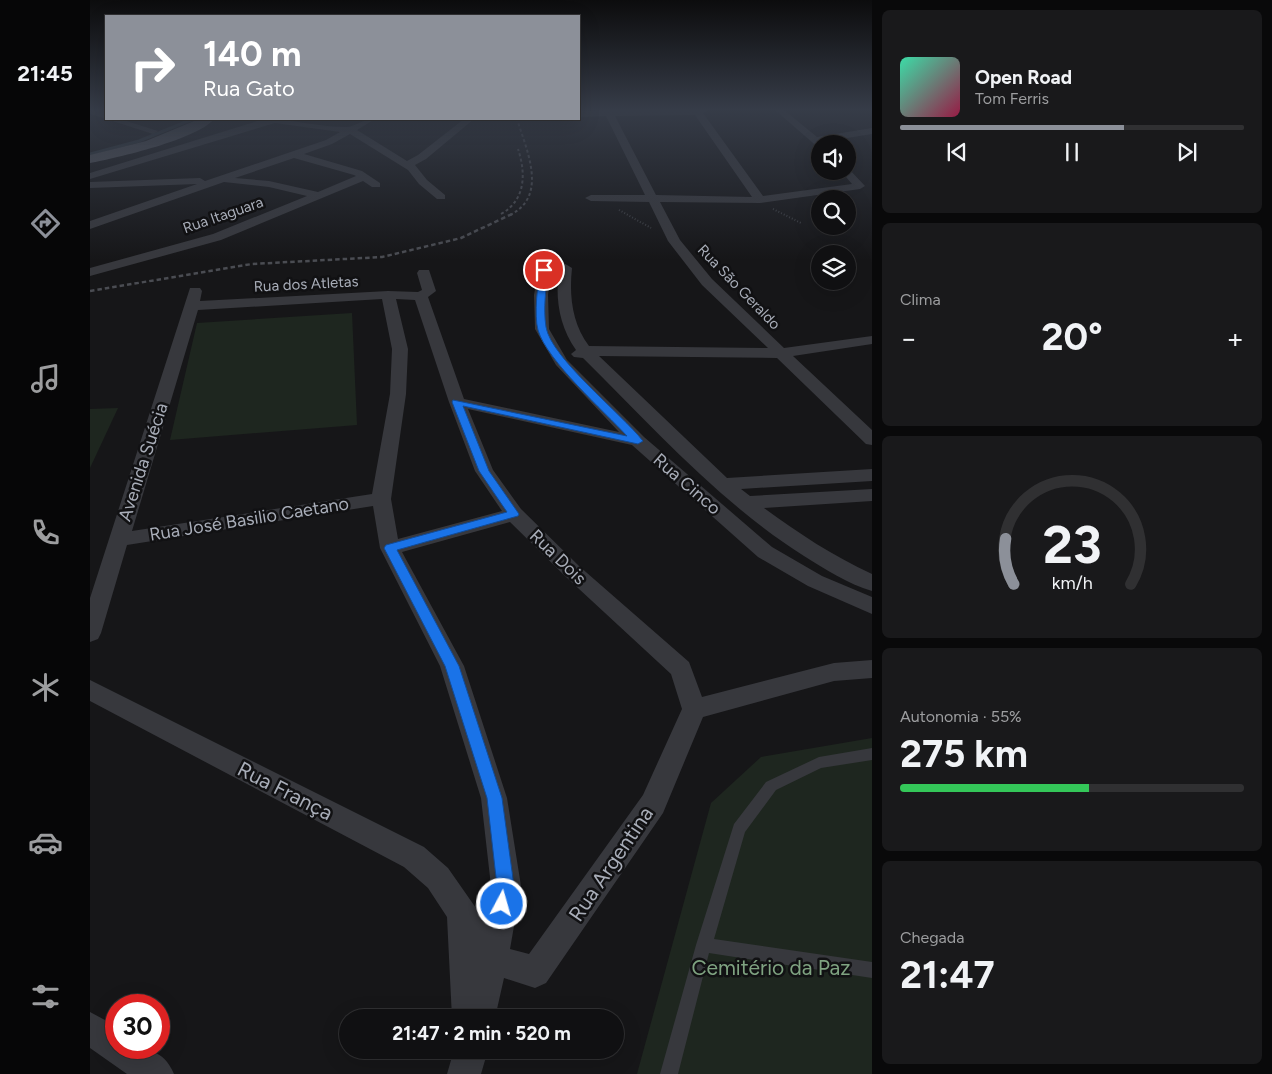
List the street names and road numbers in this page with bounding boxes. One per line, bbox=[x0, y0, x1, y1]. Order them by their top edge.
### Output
street label: Rua Itaguara bbox=[180, 193, 266, 237]
street label: Rua São Geraldo bbox=[694, 241, 784, 334]
street label: Rua dos Atletas bbox=[253, 272, 359, 296]
street label: Avenida Suécia bbox=[113, 400, 173, 524]
street label: Rua Cinco bbox=[649, 449, 725, 519]
street label: Rua José Basilio Caetano bbox=[148, 492, 350, 546]
street label: Rua Dois bbox=[525, 525, 591, 589]
street label: Rua França bbox=[233, 756, 337, 825]
street label: Rua Argentina bbox=[563, 802, 658, 926]

